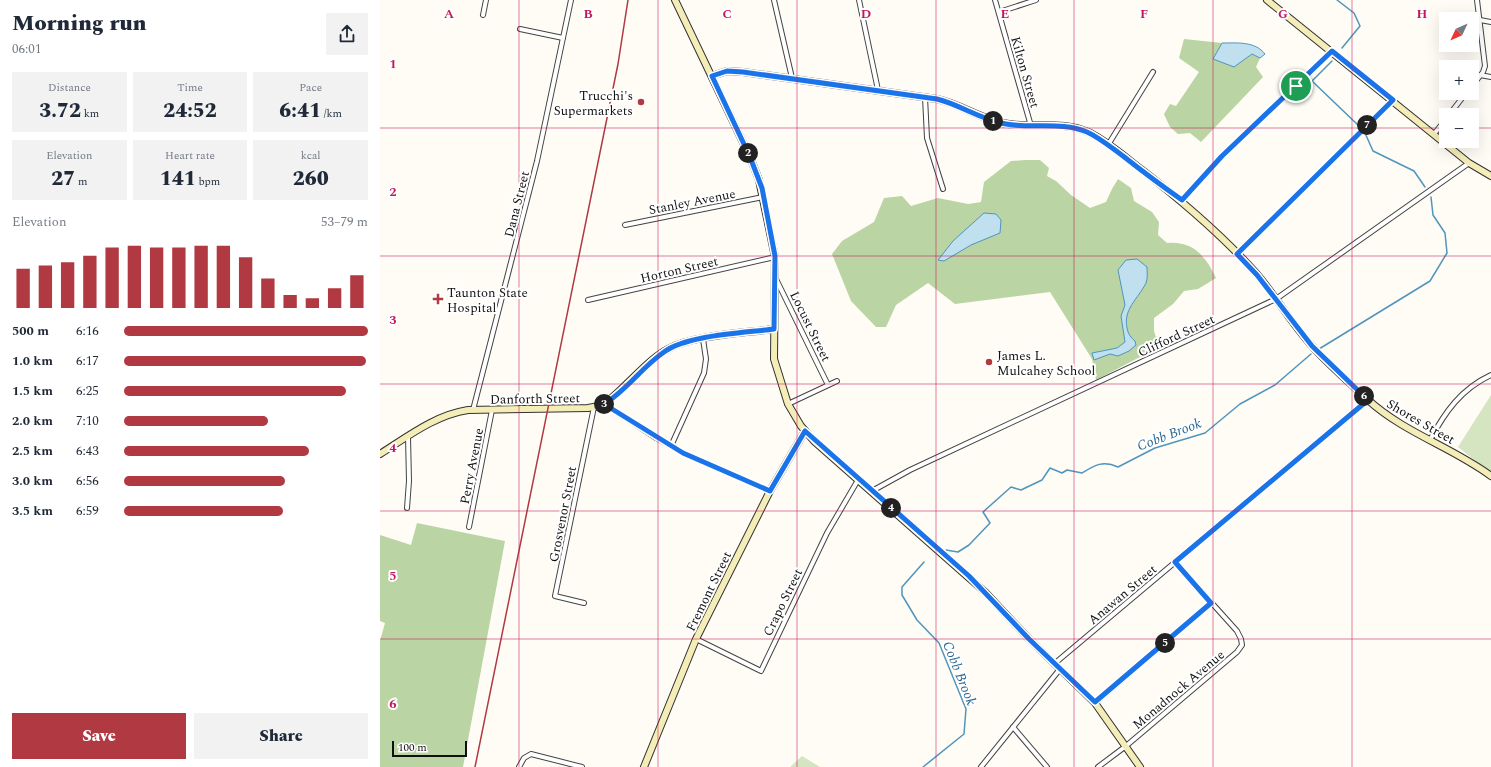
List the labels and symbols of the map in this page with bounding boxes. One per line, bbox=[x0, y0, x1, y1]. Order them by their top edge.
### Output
text: A bbox=[444, 4, 454, 24]
text: B bbox=[583, 4, 593, 24]
text: C bbox=[722, 4, 732, 24]
text: D bbox=[861, 4, 871, 24]
text: E bbox=[1001, 4, 1010, 24]
text: F bbox=[1140, 4, 1148, 24]
text: G bbox=[1278, 4, 1288, 24]
text: H bbox=[1417, 4, 1428, 24]
north arrow bbox=[1439, 12, 1479, 52]
street label: Kilton Street bbox=[1005, 34, 1045, 111]
text: 1 bbox=[389, 54, 397, 74]
pin bbox=[1279, 69, 1313, 103]
place label: Trucchi's Supermarkets bbox=[554, 86, 633, 121]
marker: Trucchi's Supermarkets bbox=[636, 97, 646, 107]
pin: 1 bbox=[983, 111, 1003, 131]
pin: 7 bbox=[1357, 115, 1377, 135]
pin: 2 bbox=[738, 143, 758, 163]
street label: Dana Street bbox=[499, 169, 535, 239]
text: 2 bbox=[389, 182, 397, 202]
street label: Stanley Avenue bbox=[647, 184, 737, 220]
street label: Horton Street bbox=[638, 251, 720, 289]
place label: Taunton State Hospital bbox=[447, 283, 528, 318]
street label: Locust Street bbox=[784, 288, 836, 365]
marker: Taunton State Hospital bbox=[432, 293, 444, 305]
street label: Clifford Street bbox=[1135, 309, 1219, 363]
text: 3 bbox=[389, 310, 397, 330]
place label: James L. Mulcahey School bbox=[997, 346, 1096, 381]
marker: James L. Mulcahey School bbox=[984, 357, 994, 367]
pin: 6 bbox=[1354, 386, 1374, 406]
street label: Danforth Street bbox=[490, 388, 581, 410]
pin: 3 bbox=[594, 394, 614, 414]
street label: Shores Street bbox=[1383, 394, 1459, 450]
water label: Cobb Brook bbox=[1134, 412, 1205, 456]
street label: Perry Avenue bbox=[455, 426, 489, 506]
text: 4 bbox=[389, 438, 397, 458]
street label: Grosvenor Street bbox=[544, 464, 582, 564]
pin: 4 bbox=[881, 498, 901, 518]
street label: Fremont Street bbox=[681, 548, 737, 635]
street label: Anawan Street bbox=[1084, 560, 1162, 630]
street label: Crapo Street bbox=[758, 565, 808, 640]
text: 5 bbox=[389, 566, 397, 586]
pin: 5 bbox=[1155, 633, 1175, 653]
water label: Cobb Brook bbox=[937, 638, 982, 709]
street label: Monadnock Avenue bbox=[1128, 645, 1229, 734]
text: 6 bbox=[389, 694, 397, 714]
scale bar bbox=[392, 739, 467, 758]

